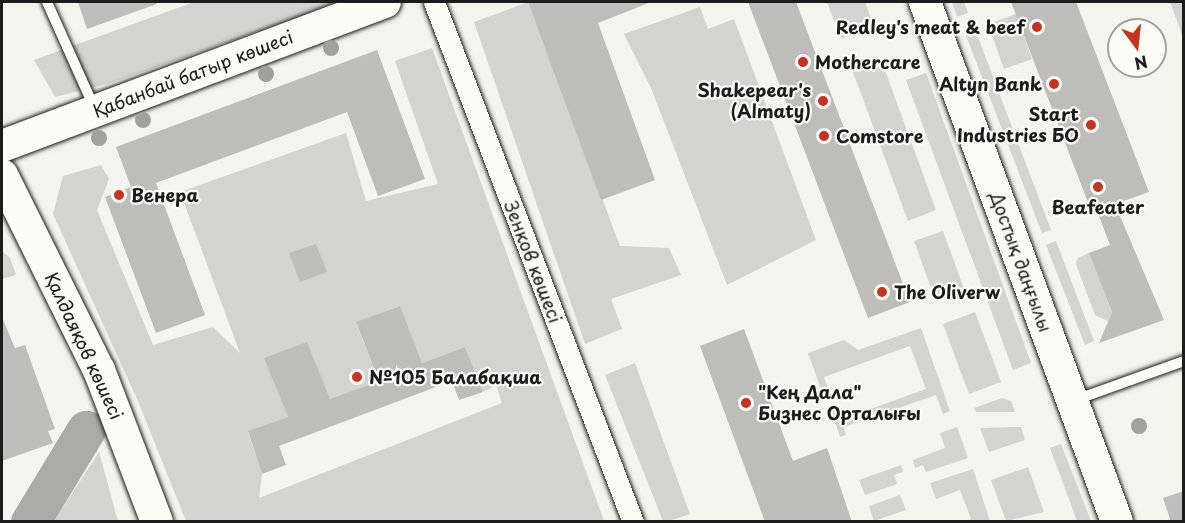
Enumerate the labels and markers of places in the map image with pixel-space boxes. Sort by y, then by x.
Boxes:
place label: Redley's meat & beef [834,16,1025,38]
marker: Redley's meat & beef [1030,20,1044,34]
place label: Mothercare [815,51,921,73]
marker: Mothercare [796,55,810,69]
place label: Altyn Bank [939,73,1042,95]
marker: Altyn Bank [1047,77,1061,91]
place label: Shakepear's (Almaty) [697,80,811,122]
marker: Shakepear's (Almaty) [816,94,830,108]
place label: Start Industries БО [956,104,1079,146]
marker: Start Industries БО [1084,118,1098,132]
place label: Comstore [836,125,923,147]
marker: Comstore [817,129,831,143]
marker: Beafeater [1091,180,1105,194]
place label: Венера [131,184,199,206]
marker: Венера [112,188,126,202]
place label: Beafeater [1052,196,1144,218]
place label: The Oliverw [894,281,1002,303]
marker: The Oliverw [875,285,889,299]
place label: №105 Балабақша [369,366,542,388]
marker: №105 Балабақша [350,370,364,384]
place label: "Кең Дала" Бизнес Орталығы [758,382,922,424]
marker: "Кең Дала" Бизнес Орталығы [739,396,753,410]

